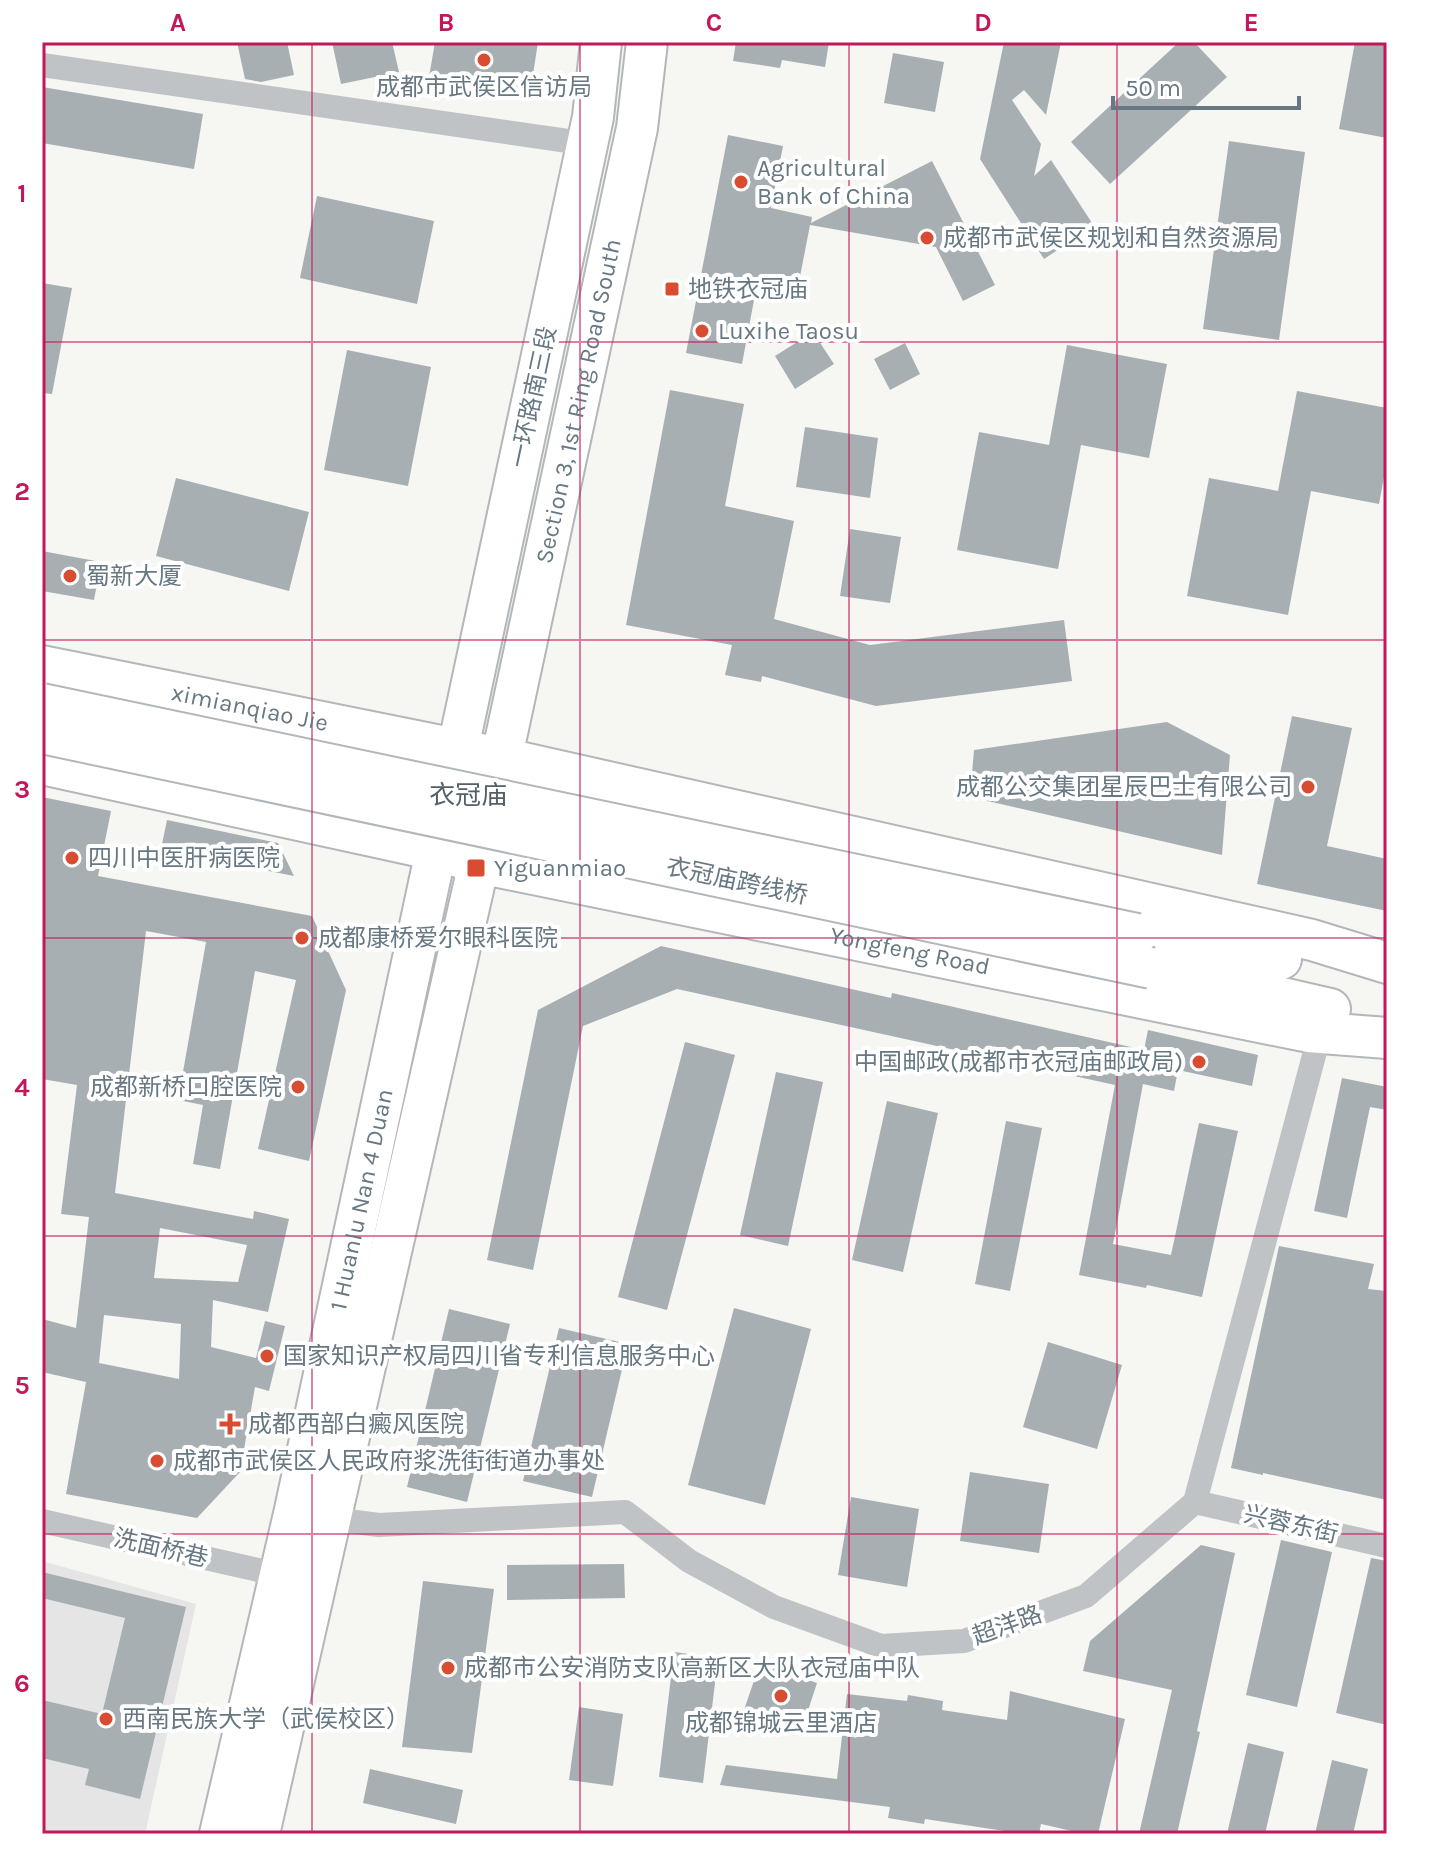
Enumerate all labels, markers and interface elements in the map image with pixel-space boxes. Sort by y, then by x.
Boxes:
text: A [170,7,186,38]
text: B [438,7,454,38]
text: C [706,7,722,38]
text: D [974,7,992,38]
text: E [1243,7,1259,38]
marker: 成都市武侯区信访局 [475,51,493,69]
scale bar [1113,60,1299,110]
place label: 成都市武侯区信访局 [376,73,592,101]
text: 50 m [1125,74,1181,102]
place label: Agricultural Bank of China [757,154,910,210]
marker: Agricultural Bank of China [732,173,750,191]
text: 1 [17,178,27,209]
place label: 成都市武侯区规划和自然资源局 [943,224,1279,252]
marker: 成都市武侯区规划和自然资源局 [918,229,936,247]
street label: Section 3, 1st Ring Road South [530,236,627,566]
place label: 地铁衣冠庙 [688,275,808,303]
marker: 地铁衣冠庙 [663,280,681,298]
place label: Luxihe Taosu [718,317,859,345]
marker: Luxihe Taosu [693,322,711,340]
street label: 一环路南三段 [504,324,562,470]
text: 2 [14,476,30,507]
place label: 蜀新大厦 [86,562,182,590]
marker: 蜀新大厦 [61,567,79,585]
street label: ximianqiao Jie [169,678,331,737]
place label: 成都公交集团星辰巴士有限公司 [956,773,1292,801]
text: 3 [14,774,30,805]
marker: 成都公交集团星辰巴士有限公司 [1299,778,1317,796]
district label: 衣冠庙 [429,780,507,811]
place label: 四川中医肝病医院 [88,844,280,872]
marker: 四川中医肝病医院 [63,849,81,867]
street label: 衣冠庙跨线桥 [664,852,810,910]
place label: Yiguanmiao [494,854,626,882]
marker: Yiguanmiao [465,857,487,879]
street label: Yongfeng Road [828,921,992,981]
place label: 成都康桥爱尔眼科医院 [318,924,558,952]
marker: 成都康桥爱尔眼科医院 [293,929,311,947]
place label: 中国邮政(成都市衣冠庙邮政局) [854,1048,1183,1076]
marker: 中国邮政(成都市衣冠庙邮政局) [1190,1053,1208,1071]
text: 4 [14,1072,30,1103]
place label: 成都新桥口腔医院 [90,1073,282,1101]
marker: 成都新桥口腔医院 [289,1078,307,1096]
street label: 1 Huanlu Nan 4 Duan [324,1086,399,1313]
place label: 国家知识产权局四川省专利信息服务中心 [283,1342,715,1370]
marker: 国家知识产权局四川省专利信息服务中心 [258,1347,276,1365]
text: 5 [14,1370,30,1401]
place label: 成都西部白癜风医院 [248,1410,464,1438]
marker: 成都西部白癜风医院 [219,1413,241,1435]
place label: 成都市武侯区人民政府浆洗街街道办事处 [173,1447,605,1475]
marker: 成都市武侯区人民政府浆洗街街道办事处 [148,1452,166,1470]
street label: 兴蓉东街 [1241,1500,1341,1548]
street label: 洗面桥巷 [111,1524,211,1572]
street label: 超洋路 [968,1600,1046,1650]
place label: 成都市公安消防支队高新区大队衣冠庙中队 [464,1654,920,1682]
marker: 成都市公安消防支队高新区大队衣冠庙中队 [439,1659,457,1677]
text: 6 [14,1668,30,1699]
marker: 成都锦城云里酒店 [772,1687,790,1705]
place label: 西南民族大学（武侯校区） [122,1705,410,1733]
place label: 成都锦城云里酒店 [685,1709,877,1737]
marker: 西南民族大学（武侯校区） [97,1710,115,1728]

